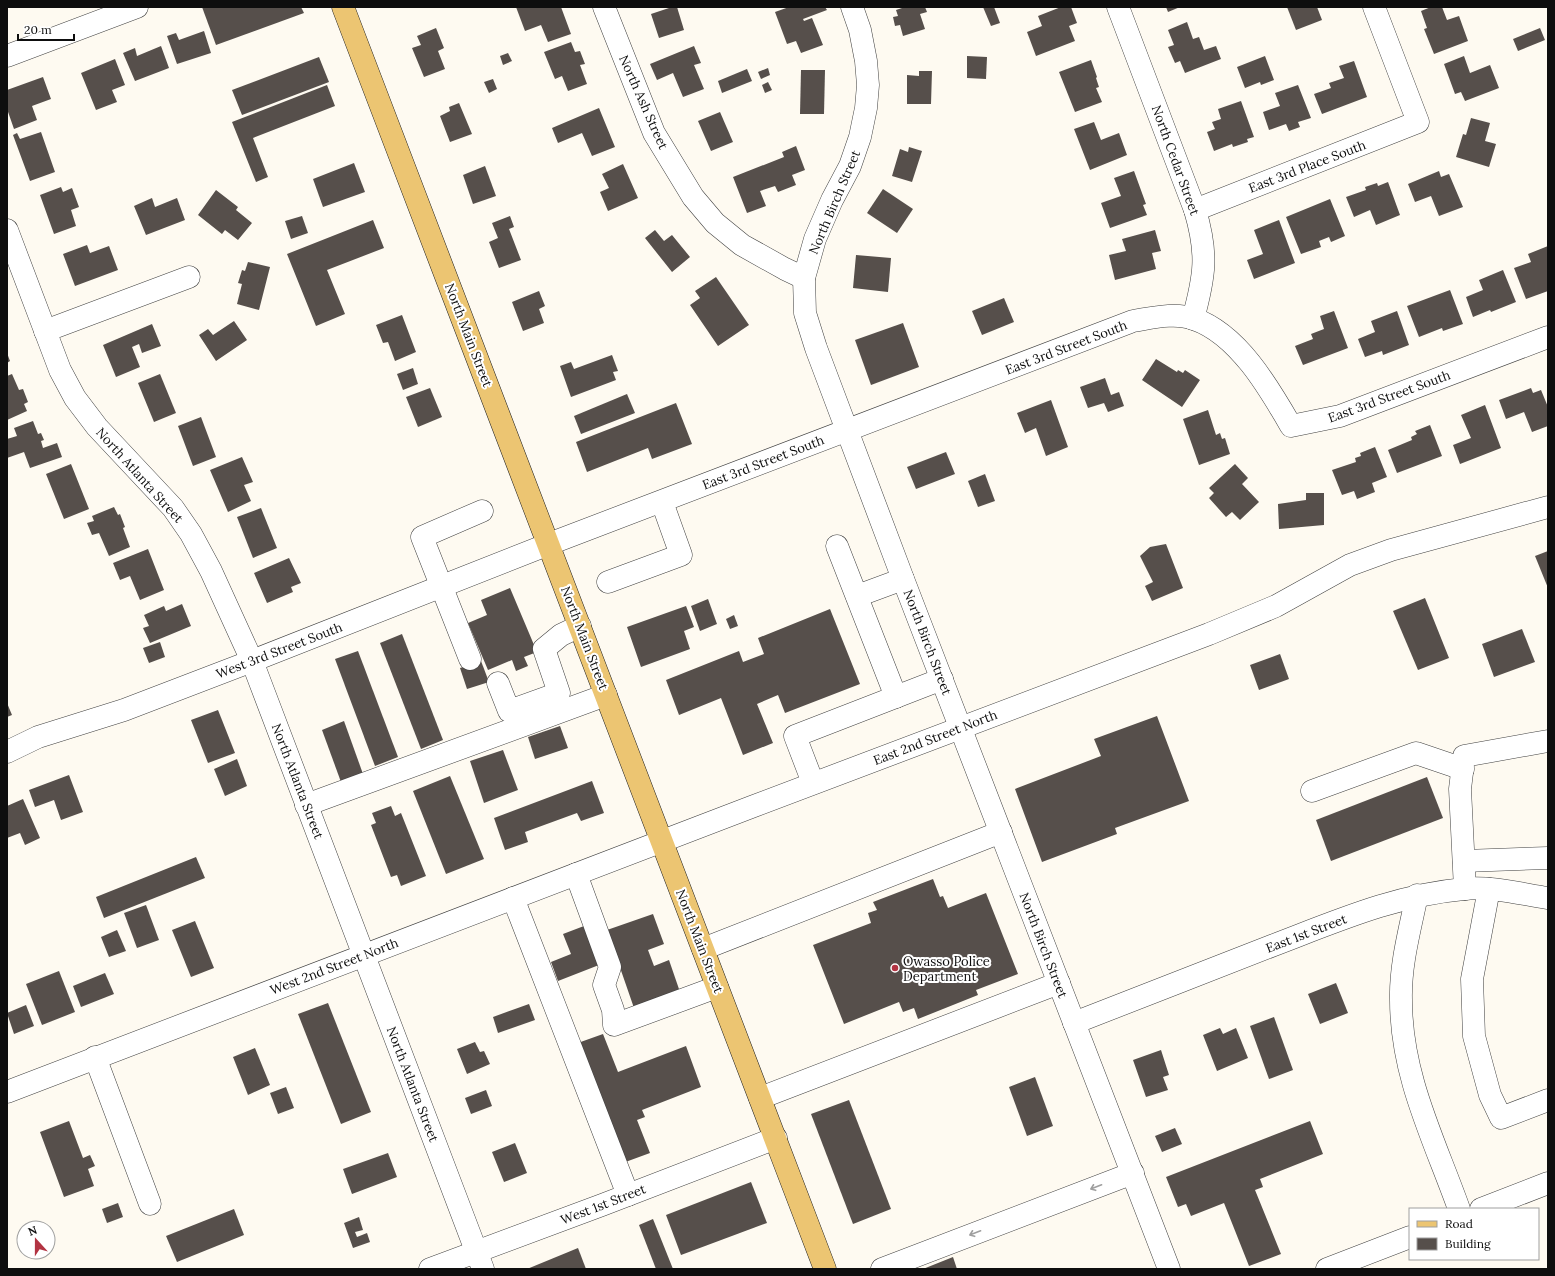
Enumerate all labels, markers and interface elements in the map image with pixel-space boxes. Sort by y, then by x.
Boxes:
scale bar [18,16,74,42]
text: 20 m [24,22,52,37]
street label: North Ash Street [615,52,672,152]
street label: North Cedar Street [1148,103,1203,217]
street label: East 3rd Place South [1246,136,1368,197]
street label: North Birch Street [805,148,864,257]
street label: North Main Street [441,281,496,389]
street label: East 3rd Street South [1003,316,1130,379]
street label: East 3rd Street South [1326,366,1453,427]
street label: North Atlanta Street [92,424,187,527]
street label: East 3rd Street South [700,431,827,494]
street label: North Main Street [557,584,612,692]
street label: North Birch Street [900,587,955,697]
street label: West 3rd Street South [214,618,345,682]
street label: East 2nd Street North [871,706,1000,769]
street label: North Atlanta Street [268,721,327,841]
street label: North Main Street [672,887,727,995]
street label: North Birch Street [1016,890,1071,1000]
street label: East 1st Street [1263,910,1349,957]
street label: West 2nd Street North [268,934,401,999]
place label: Owasso Police Department [903,953,990,985]
marker: Owasso Police Department [890,963,900,973]
street label: North Atlanta Street [383,1024,442,1144]
street label: West 1st Street [558,1180,648,1229]
one-way arrow [1091,1183,1103,1191]
legend [1409,1208,1539,1260]
text: Road [1445,1216,1473,1231]
north arrow [16,1220,56,1260]
text: N [26,1222,39,1239]
one-way arrow [969,1230,981,1238]
text: Building [1445,1236,1491,1251]

